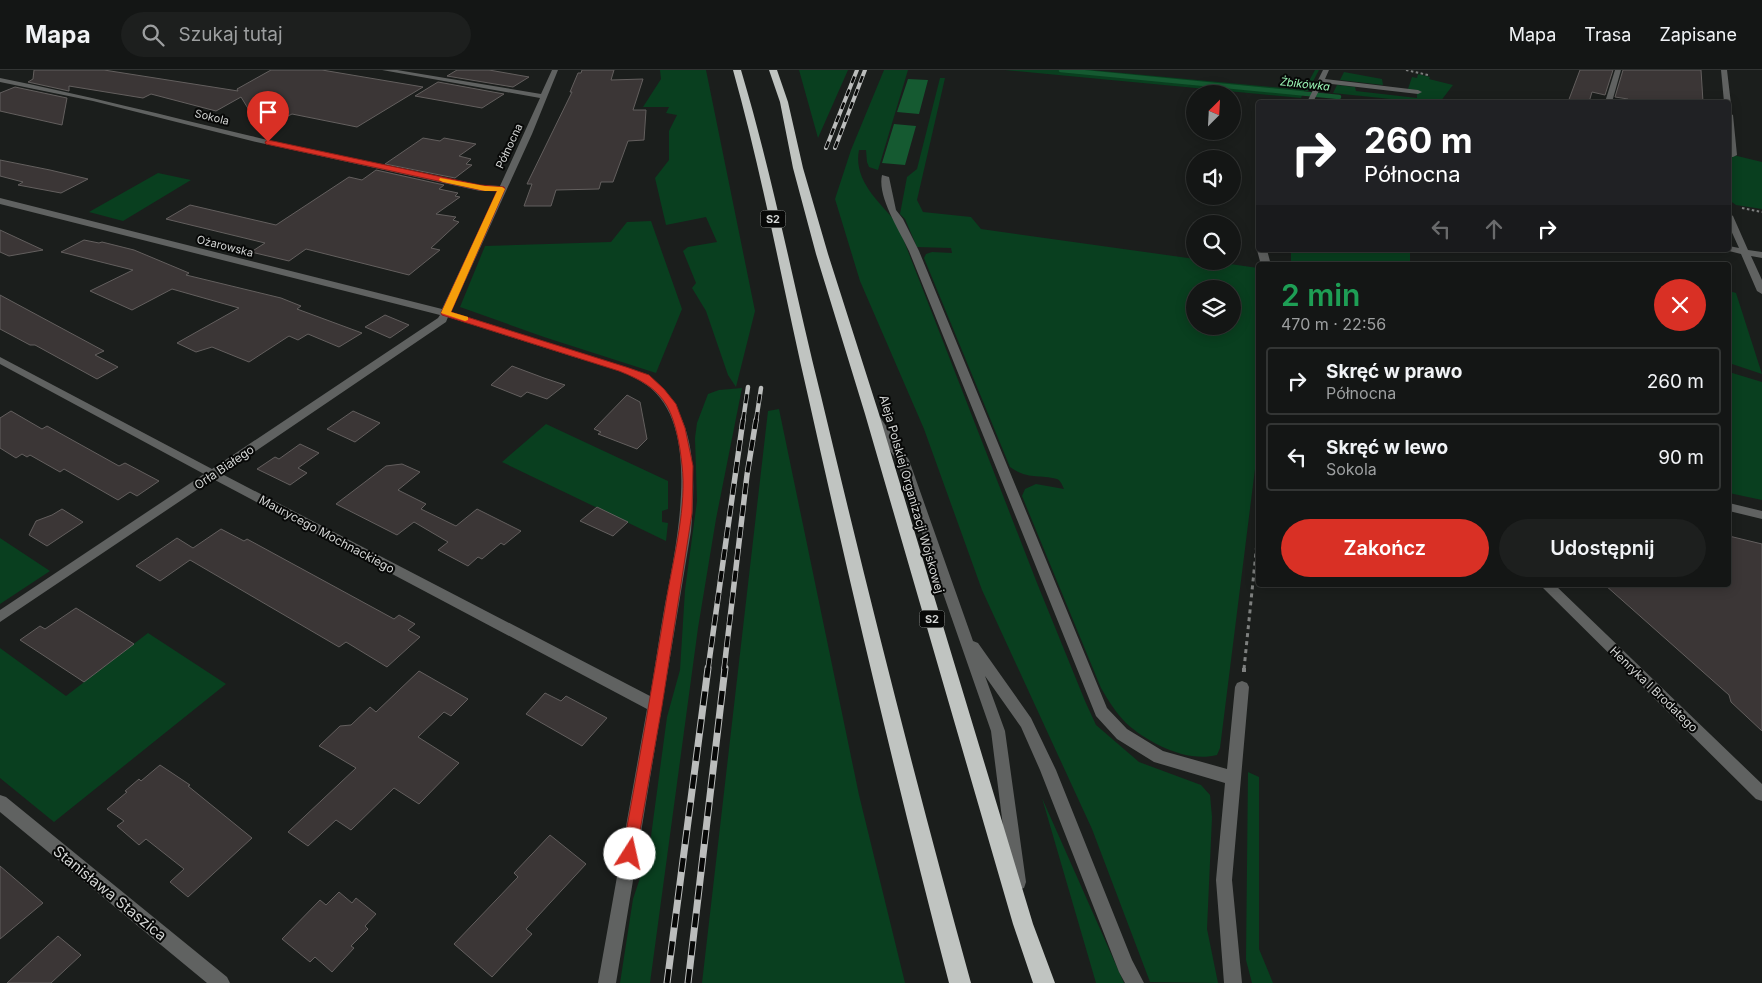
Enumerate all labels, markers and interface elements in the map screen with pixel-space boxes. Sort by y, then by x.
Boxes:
search box [121,12,471,57]
text: Mapa [25,20,91,49]
icon: search [139,21,167,49]
text: Szukaj tutaj [179,23,283,46]
text: Mapa [1509,24,1556,45]
text: Trasa [1584,24,1631,45]
text: Zapisane [1659,24,1737,45]
water label: Żbikówka [1279,74,1331,94]
north arrow [1186,85,1241,140]
map controls [1186,85,1241,335]
pin [247,91,289,142]
icon: arrive [254,98,282,126]
street label: Sokola [193,106,231,128]
text: 260 m [1364,119,1473,161]
icon: right [1281,120,1346,185]
street label: Północna [492,121,526,171]
button: sound [1186,150,1241,205]
text: Północna [1364,161,1461,187]
road number: S2 [760,210,786,228]
button: search [1186,215,1241,270]
icon: left [1427,215,1455,243]
icon: ahead [1480,215,1508,243]
icon: right [1533,215,1561,243]
street label: Ożarowska [195,232,255,260]
text: 2 min [1281,277,1360,313]
button: close [1654,279,1706,331]
button: layers [1186,280,1241,335]
text: 470 m · 22:56 [1281,314,1386,334]
text: Skręć w prawo [1326,360,1462,383]
icon: right [1283,367,1311,395]
text: 260 m [1647,370,1704,393]
text: Północna [1326,383,1396,403]
street label: Aleja Polskiej Organizacji Wojskowej [876,393,948,595]
text: Skręć w lewo [1326,436,1448,459]
street label: Orła Białego [191,442,257,492]
icon: left [1283,443,1311,471]
text: 90 m [1658,446,1704,469]
text: Sokola [1326,459,1377,479]
street label: Maurycego Mochnackiego [257,492,397,576]
button: Zakończ [1281,519,1489,577]
button: Udostępnij [1499,519,1706,577]
road number: S2 [920,610,944,628]
street label: Henryka I Brodatego [1607,643,1701,735]
position arrow [603,827,655,879]
street label: Stanisława Staszica [49,841,171,945]

